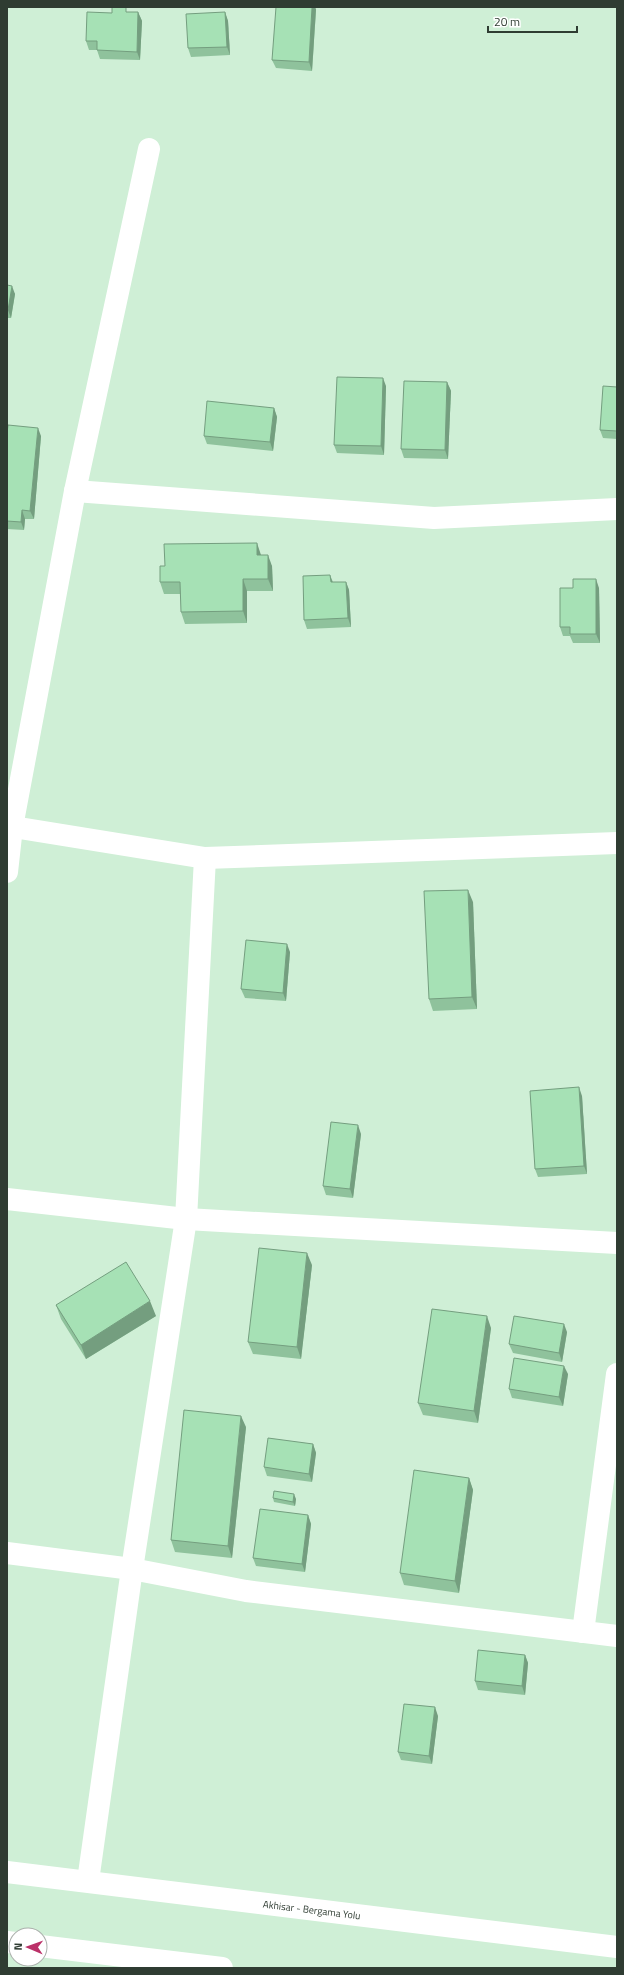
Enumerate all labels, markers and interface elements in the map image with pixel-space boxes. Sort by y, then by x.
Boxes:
scale bar [488,8,577,34]
text: 20 m [494,12,520,31]
street label: Akhisar - Bergama Yolu [262,1897,361,1923]
north arrow [8,1927,48,1967]
text: N [10,1943,26,1951]

